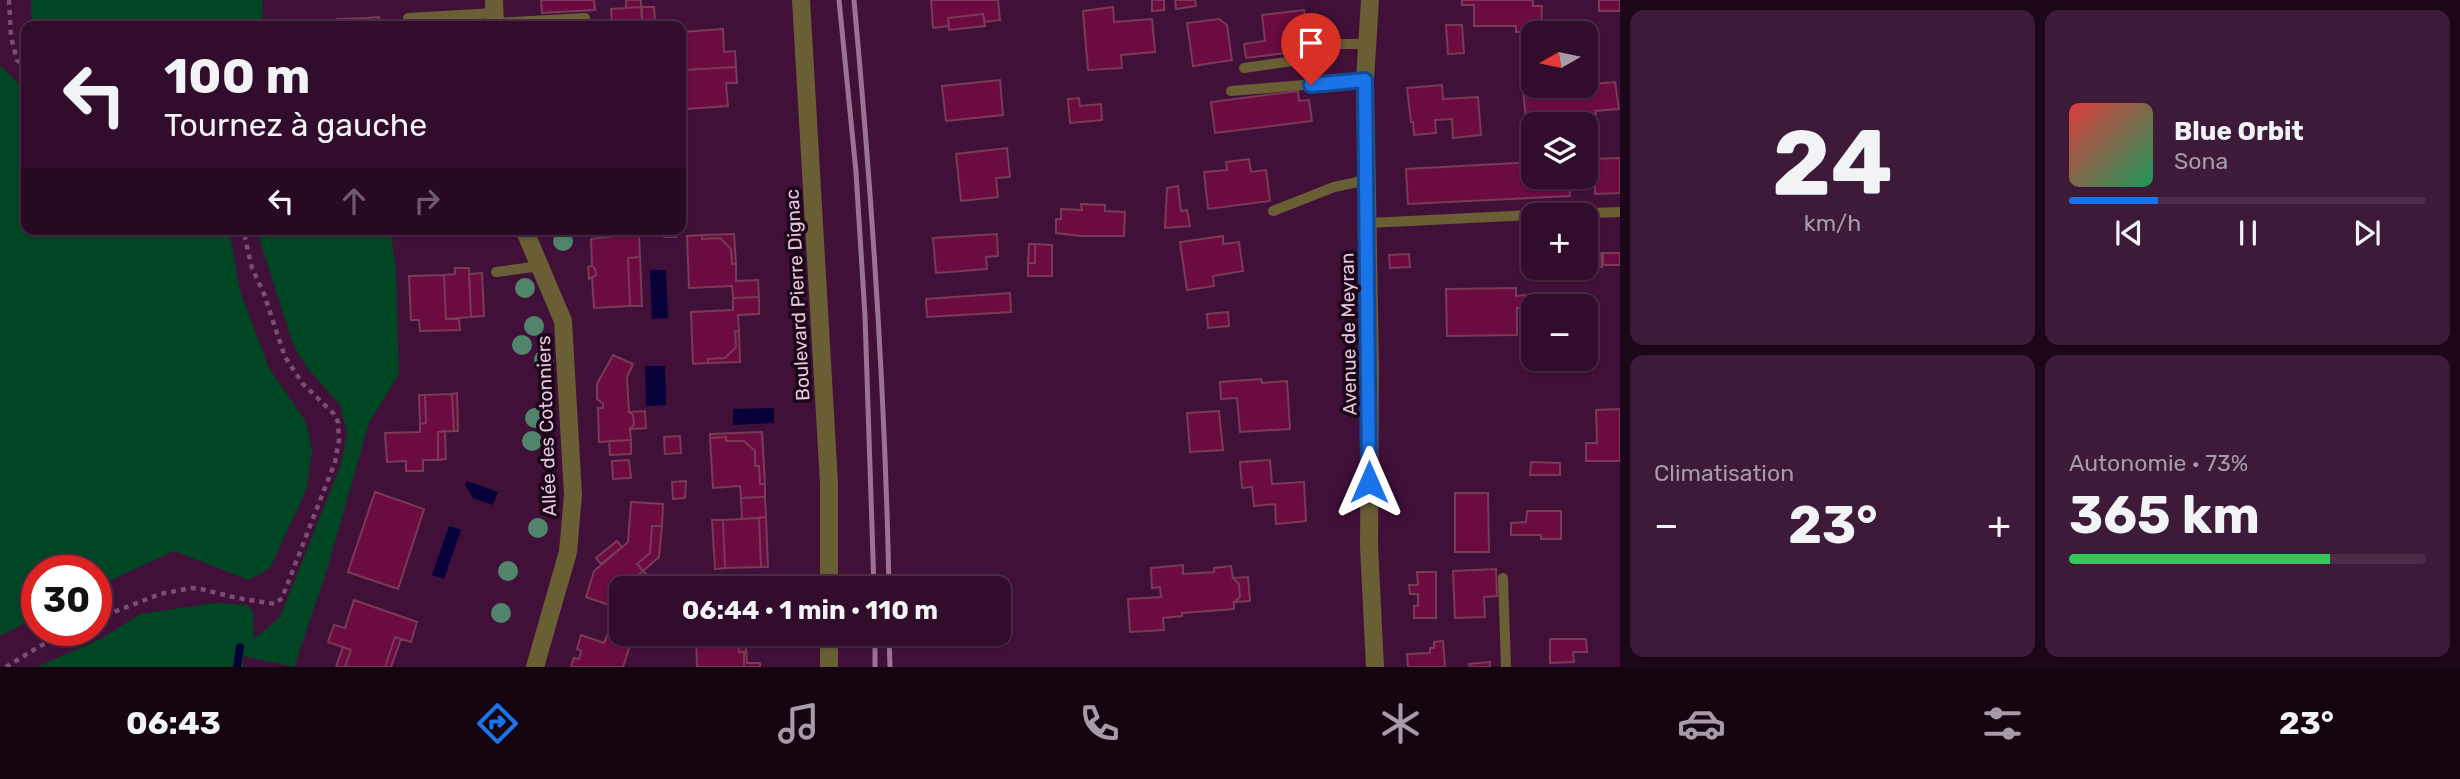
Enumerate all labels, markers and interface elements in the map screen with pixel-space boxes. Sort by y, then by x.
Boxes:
pin [1281,13,1341,85]
north arrow [1521,21,1598,98]
map controls [1521,21,1598,371]
icon: arrive [1292,24,1330,62]
text: 100 m [164,47,310,105]
icon: left [49,49,140,140]
text: Tournez à gauche [164,106,427,144]
text: 24 [1772,109,1893,217]
button: layers [1521,112,1598,189]
text: Blue Orbit [2174,116,2304,147]
text: Sona [2174,147,2228,175]
icon: left [262,182,300,220]
icon: ahead [335,182,373,220]
icon: right [408,182,446,220]
street label: Boulevard Pierre Dignac [780,188,815,401]
button: + [1521,203,1598,280]
text: km/h [1804,209,1861,237]
icon: previous [2110,214,2148,252]
icon: pause [2229,214,2267,252]
icon: next [2348,214,2386,252]
street label: Avenue de Meyran [1336,252,1361,416]
button: − [1521,294,1598,371]
street label: Allée des Cotonniers [532,335,561,517]
position arrow [1332,445,1406,519]
text: Autonomie · 73% [2069,449,2248,477]
text: Climatisation [1654,459,1794,487]
text: 365 km [2069,484,2260,546]
text: 23° [1788,494,1878,556]
text: − [1654,502,1679,548]
text: + [1987,502,2011,548]
speed limit sign: 30 [21,555,112,646]
text: 06:44 · 1 min · 110 m [682,595,938,626]
icon: directions [473,699,522,748]
icon: music [774,699,823,748]
icon: phone [1075,699,1124,748]
icon: climate [1376,699,1425,748]
icon: car [1677,699,1726,748]
icon: filters [1978,699,2027,748]
text: 06:43 [126,704,221,742]
text: 23° [2279,704,2334,742]

